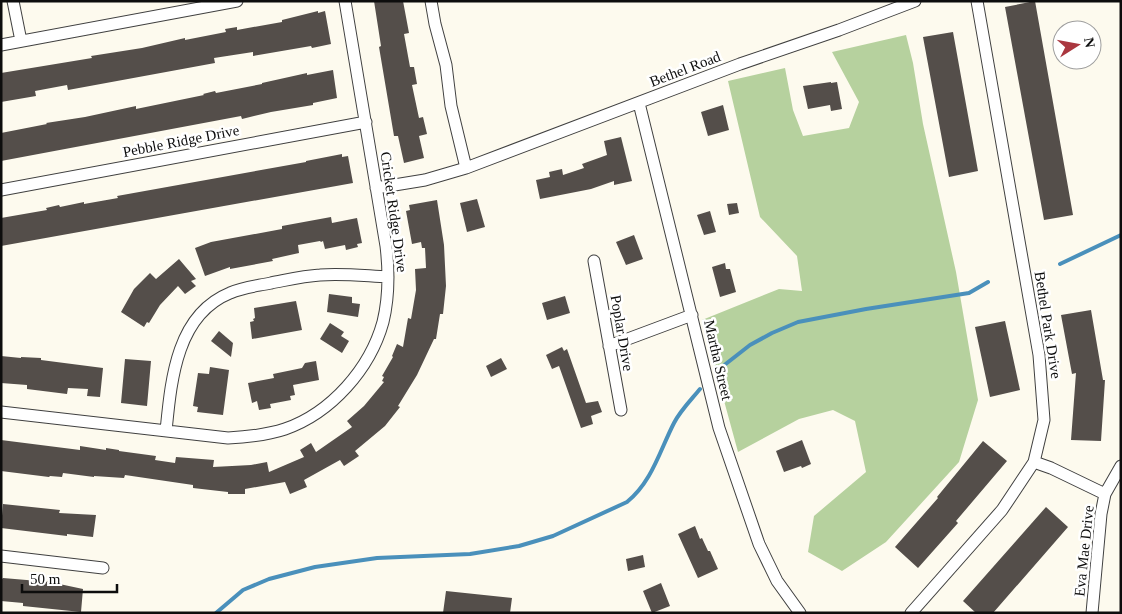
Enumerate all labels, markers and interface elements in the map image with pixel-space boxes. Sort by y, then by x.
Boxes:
north arrow [1052,20,1102,70]
text: N [1081,36,1098,49]
street label: Bethel Road [647,48,723,90]
street label: Pebble Ridge Drive [121,122,241,160]
street label: Cricket Ridge Drive [378,151,410,274]
street label: Bethel Park Drive [1032,270,1064,380]
street label: Poplar Drive [607,294,637,373]
street label: Martha Street [701,318,735,403]
street label: Eva Mae Drive [1071,504,1097,597]
scale bar [22,562,118,594]
text: 50 m [30,571,61,587]

